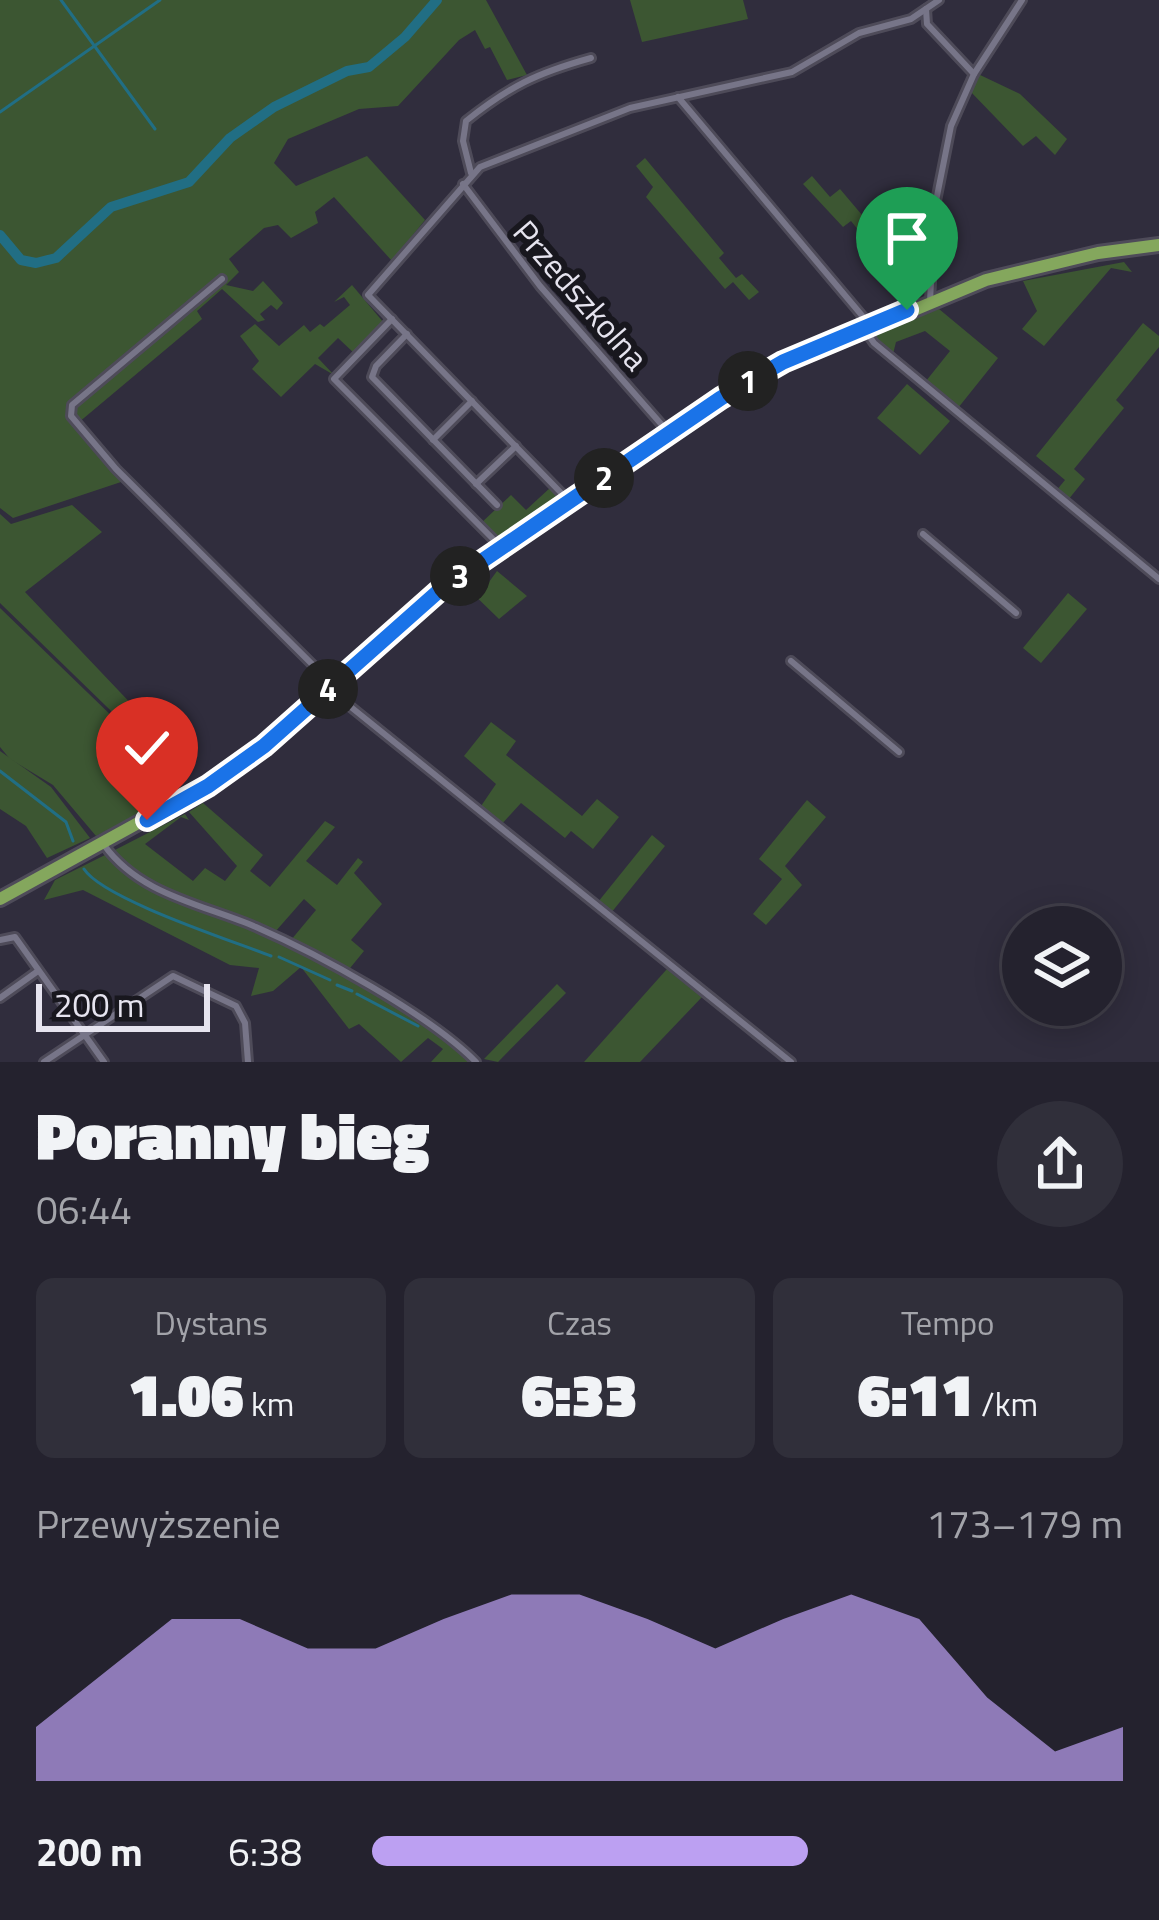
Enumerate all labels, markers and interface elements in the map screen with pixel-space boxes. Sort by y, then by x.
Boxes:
pin [856,187,958,310]
icon: arrive [874,205,940,271]
street label: Przedszkolna [501,209,661,381]
pin: 1 [718,351,778,411]
text: 1 [739,356,757,406]
pin: 2 [574,448,634,508]
text: 2 [595,453,613,503]
pin: 3 [430,546,490,606]
text: 3 [451,551,469,601]
pin: 4 [298,659,358,719]
text: 4 [319,664,337,714]
pin [96,697,198,820]
icon: check [114,715,180,781]
map controls [1002,906,1122,1026]
button: layers [1002,906,1122,1026]
scale bar [36,978,210,1031]
text: 200 m [54,980,144,1030]
text: Poranny bieg [36,1084,430,1185]
button: share [997,1101,1123,1227]
text: 06:44 [36,1180,132,1239]
text: Dystans [154,1298,268,1348]
text: Czas [547,1298,612,1348]
text: Tempo [901,1298,995,1348]
text: 1.06 [128,1348,244,1439]
text: 6:33 [521,1348,638,1439]
text: 6:11 [858,1348,974,1439]
text: km [244,1379,294,1429]
text: /km [974,1379,1038,1429]
text: Przewyższenie [36,1494,281,1553]
text: 173–179 m [926,1494,1123,1553]
text: 200 m [36,1822,143,1881]
text: 6:38 [228,1822,302,1881]

